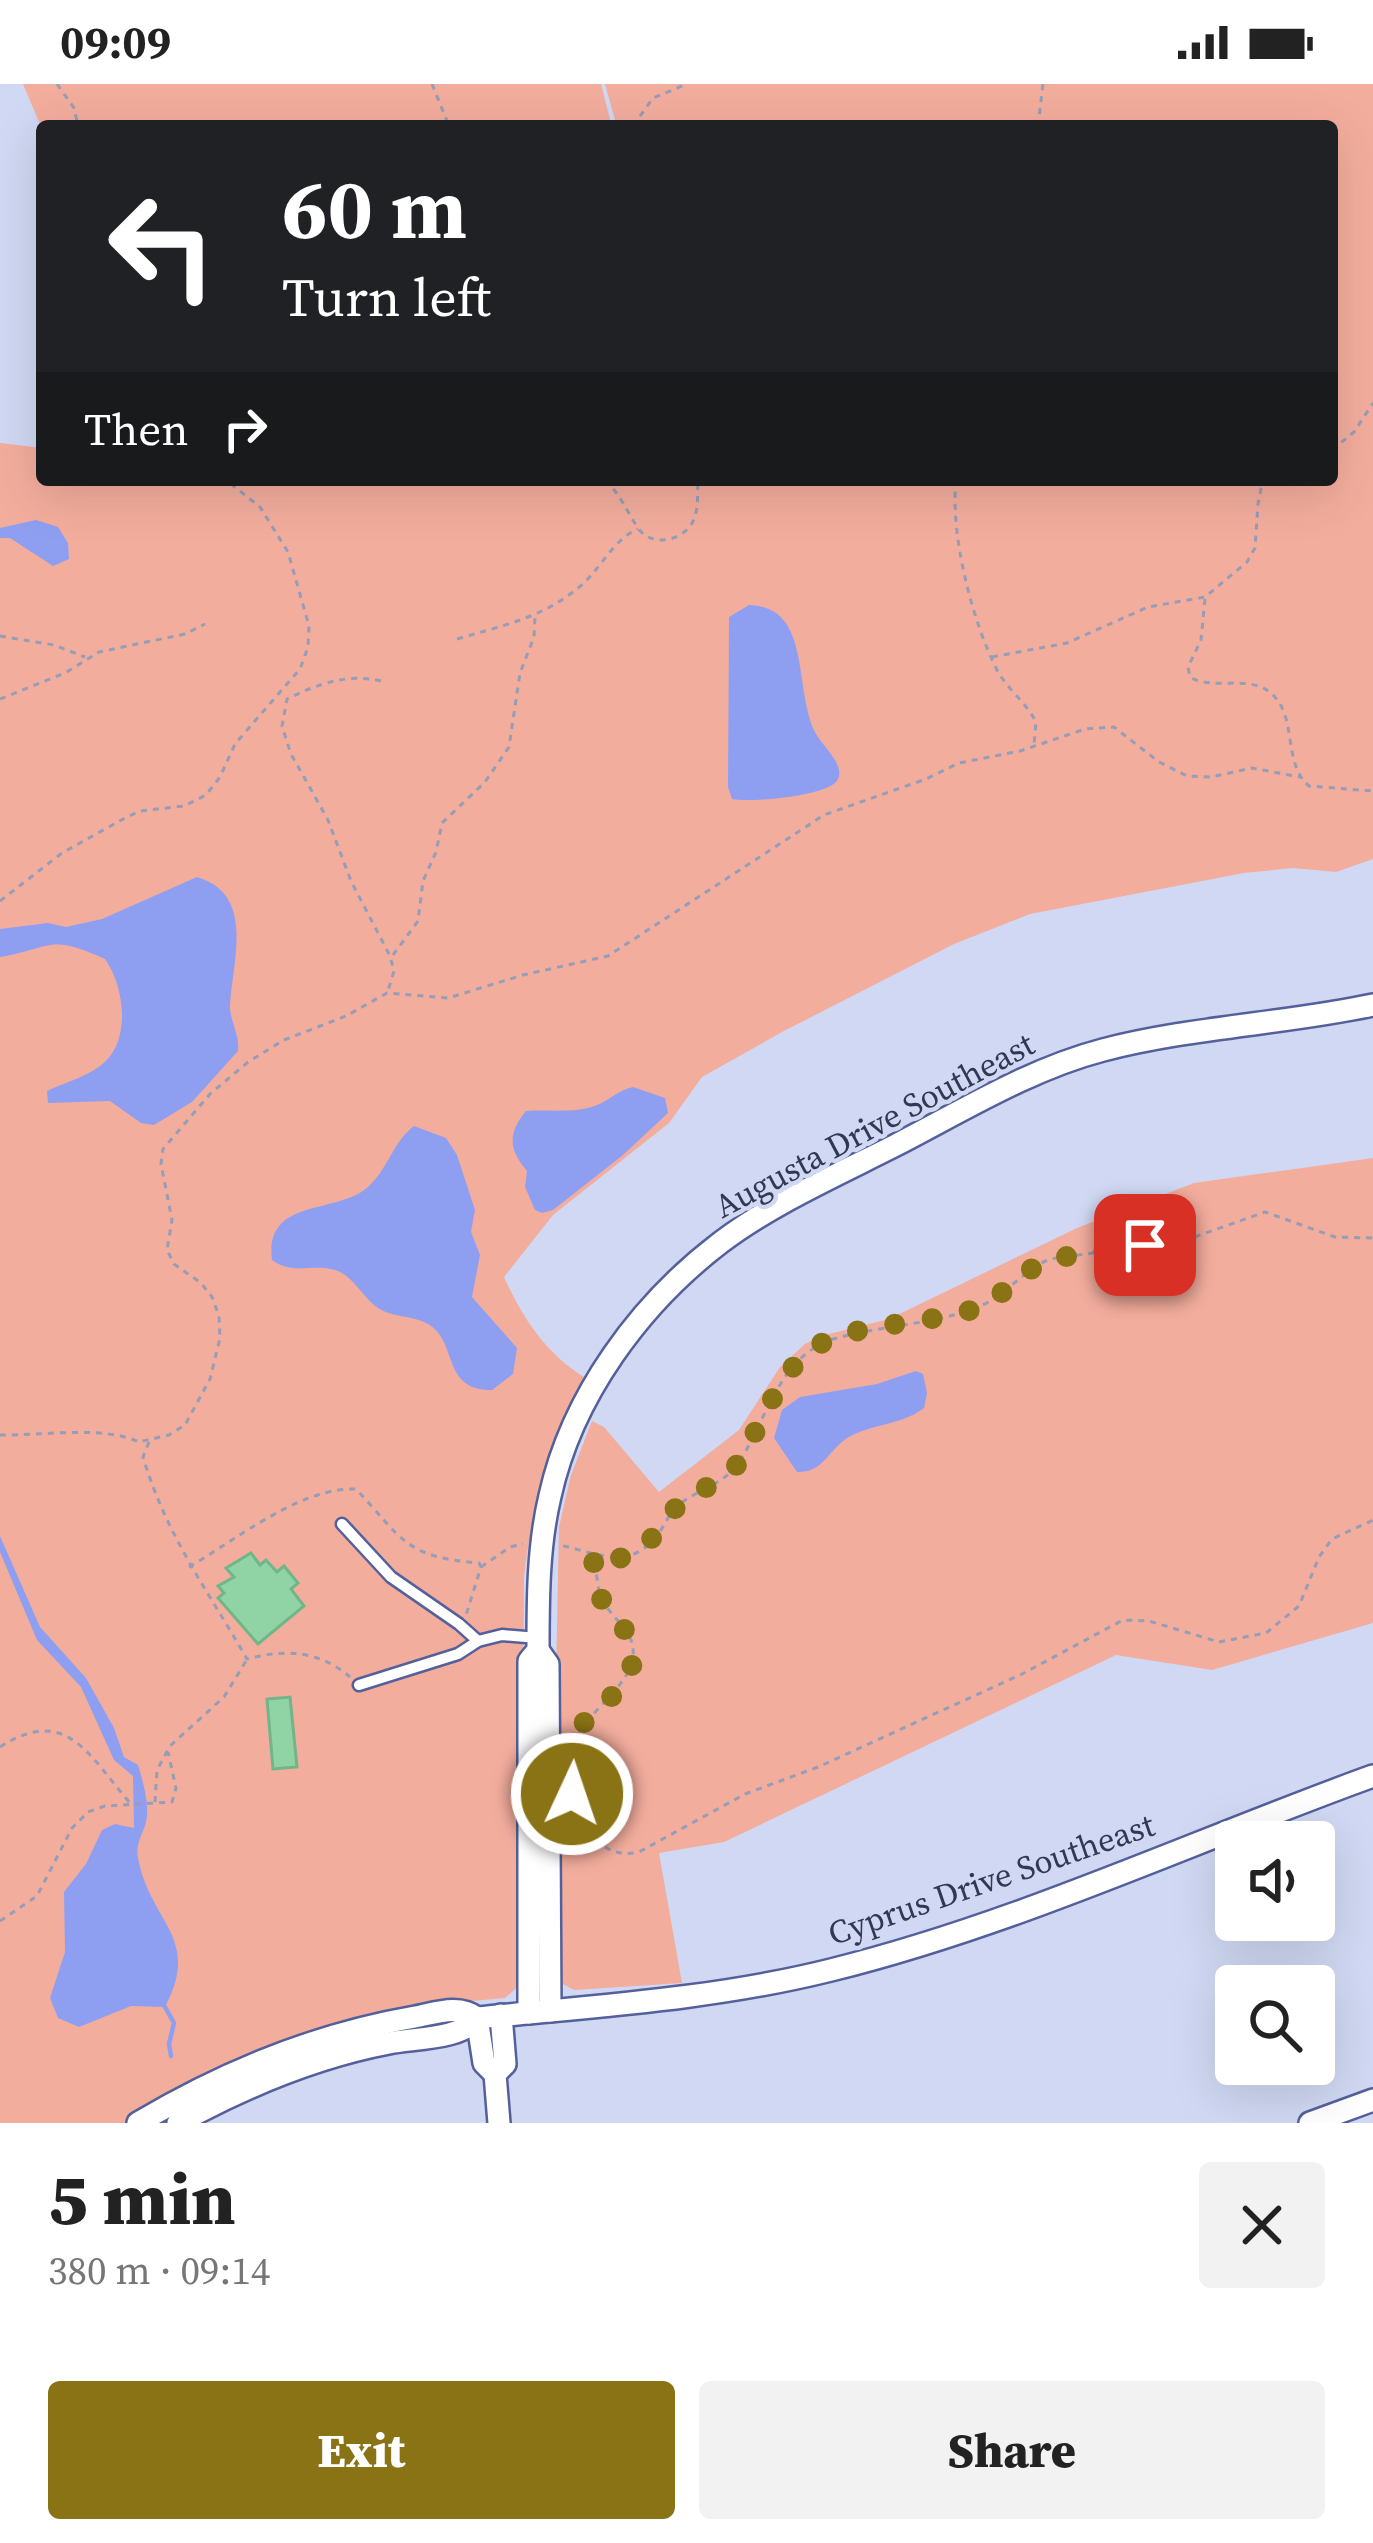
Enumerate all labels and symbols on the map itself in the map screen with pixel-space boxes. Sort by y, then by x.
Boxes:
street label: Augusta Drive Southeast [706,1021,1042,1228]
pin [1094,1194,1196,1296]
position arrow [509,1731,635,1857]
street label: Cyprus Drive Southeast [822,1802,1160,1956]

